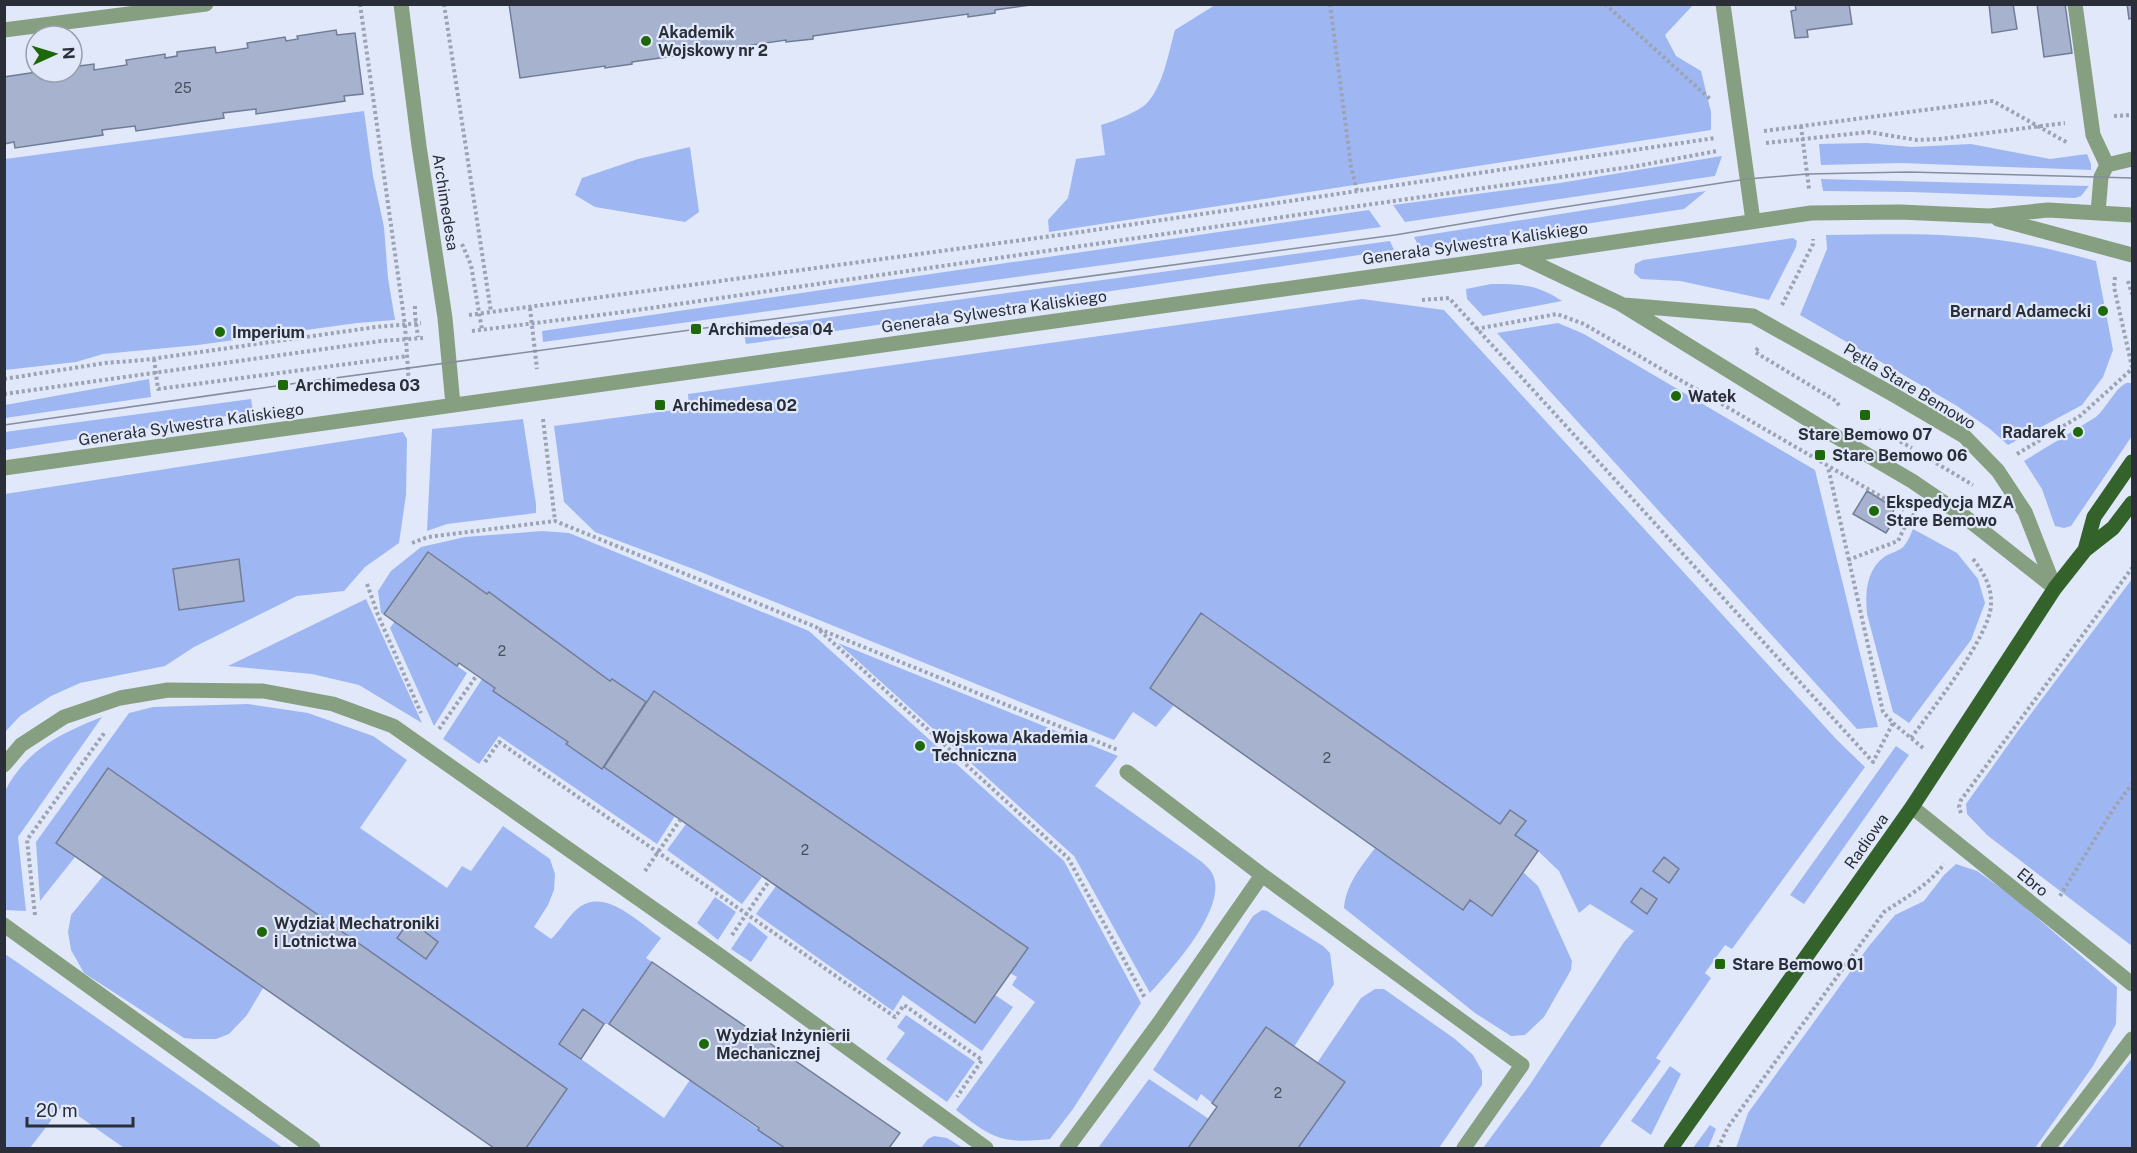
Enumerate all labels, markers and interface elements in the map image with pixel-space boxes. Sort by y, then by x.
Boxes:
place label: Akademik Wojskowy nr 2 [658,23,768,60]
north arrow [24,24,84,84]
marker: Akademik Wojskowy nr 2 [639,34,653,48]
text: N [59,46,78,60]
house number: 25 [174,80,192,96]
street label: Archimedesa [428,152,463,252]
street label: Generała Sylwestra Kaliskiego [1361,218,1589,269]
street label: Generała Sylwestra Kaliskiego [880,286,1108,337]
place label: Bernard Adamecki [1950,302,2091,321]
marker: Bernard Adamecki [2096,304,2110,318]
place label: Archimedesa 04 [708,320,834,339]
marker: Archimedesa 04 [689,322,703,336]
place label: Imperium [232,323,305,342]
marker: Imperium [213,325,227,339]
street label: Pętla Stare Bemowo [1840,339,1979,433]
place label: Archimedesa 03 [295,376,420,395]
marker: Archimedesa 03 [276,378,290,392]
place label: Watek [1688,387,1736,406]
marker: Watek [1669,389,1683,403]
place label: Archimedesa 02 [672,396,797,415]
marker: Archimedesa 02 [653,398,667,412]
street label: Generała Sylwestra Kaliskiego [77,399,305,450]
marker: Stare Bemowo 07 [1858,408,1872,422]
place label: Radarek [2002,423,2066,442]
place label: Stare Bemowo 07 [1798,425,1932,444]
marker: Radarek [2071,425,2085,439]
place label: Stare Bemowo 06 [1832,446,1967,465]
marker: Stare Bemowo 06 [1813,448,1827,462]
place label: Ekspedycja MZA Stare Bemowo [1886,493,2014,530]
marker: Ekspedycja MZA Stare Bemowo [1867,504,1881,518]
house number: 2 [498,643,506,659]
place label: Wojskowa Akademia Techniczna [932,728,1088,765]
marker: Wojskowa Akademia Techniczna [913,739,927,753]
house number: 2 [1323,750,1331,766]
street label: Radiowa [1841,810,1892,873]
house number: 2 [801,842,809,858]
street label: Ebro [2013,864,2052,901]
place label: Wydział Mechatroniki i Lotnictwa [274,914,439,951]
marker: Wydział Mechatroniki i Lotnictwa [255,925,269,939]
place label: Stare Bemowo 01 [1732,955,1864,974]
marker: Stare Bemowo 01 [1713,957,1727,971]
place label: Wydział Inżynierii Mechanicznej [716,1026,850,1063]
marker: Wydział Inżynierii Mechanicznej [697,1037,711,1051]
house number: 2 [1274,1085,1282,1101]
scale bar [27,1090,134,1128]
text: 20 m [36,1100,78,1121]

